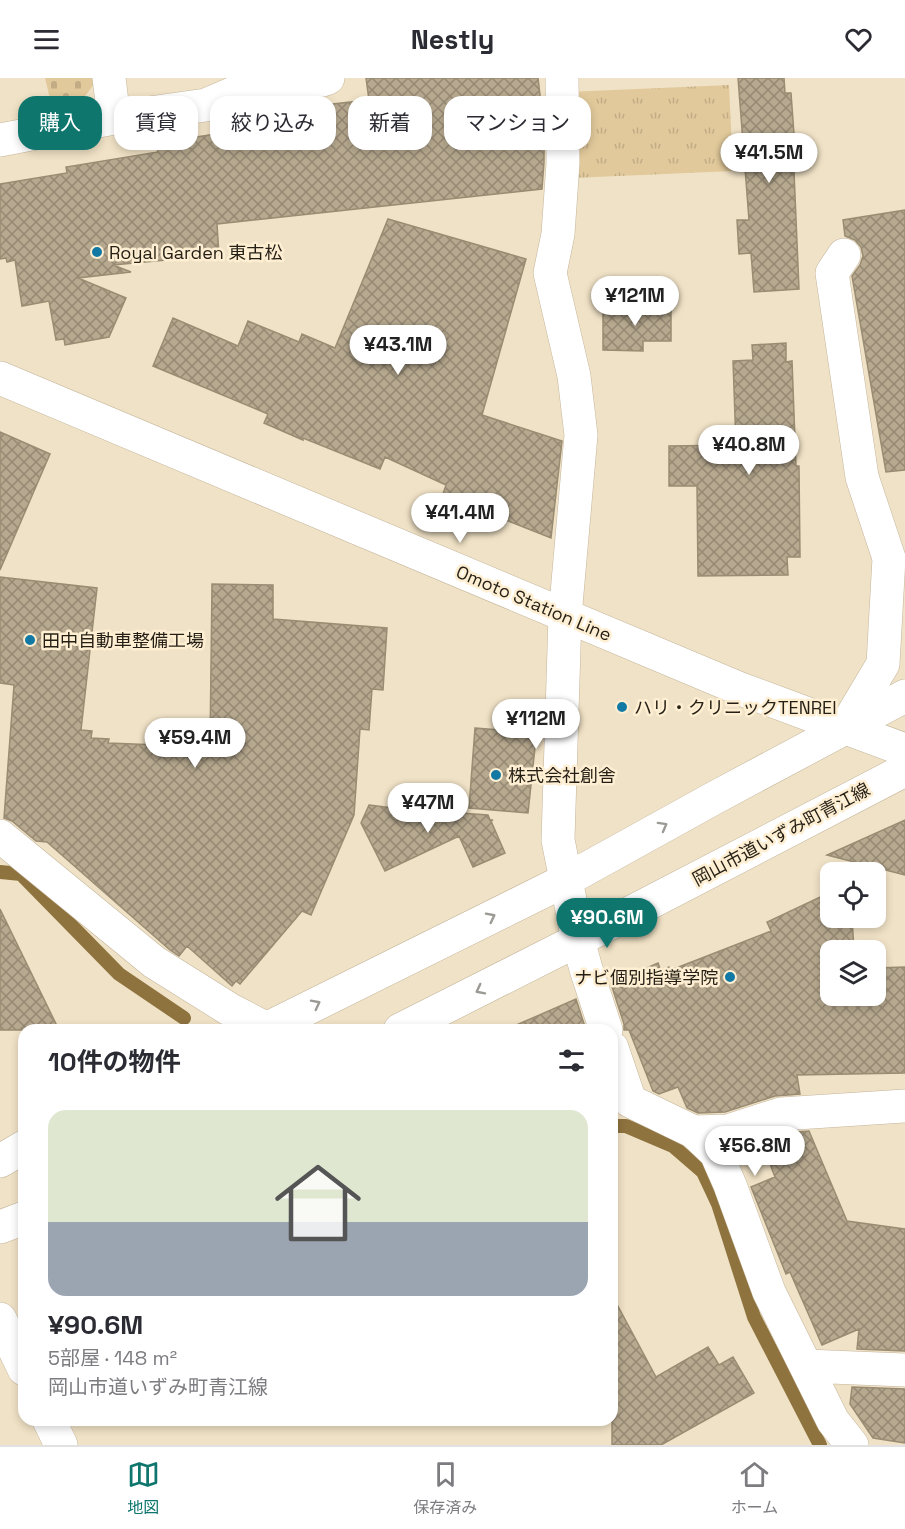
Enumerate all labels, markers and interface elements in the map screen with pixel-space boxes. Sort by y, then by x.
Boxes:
text: Nestly [411,22,494,57]
icon: menu [30,23,63,56]
icon: heart [842,23,875,56]
chip: 購入 [18,96,102,150]
chip: 賃貸 [114,96,198,150]
chip: 絞り込み [210,96,336,150]
chip: 新着 [348,96,432,150]
chip: マンション [444,96,591,150]
pin: ¥41.5M [720,133,818,184]
text: ¥41.5M [735,139,804,165]
place label: Royal Garden 東古松 [109,241,282,264]
marker: Royal Garden 東古松 [90,245,104,259]
pin: ¥121M [593,276,677,327]
text: ¥121M [605,282,665,308]
pin: ¥43.1M [349,325,447,376]
text: ¥43.1M [364,331,432,357]
pin: ¥40.8M [700,425,798,476]
text: ¥40.8M [712,431,786,457]
pin: ¥41.4M [411,493,509,544]
text: ¥41.4M [425,499,495,525]
street label: Omoto Station Line [453,560,615,646]
place label: 田中自動車整備工場 [42,629,204,652]
marker: 田中自動車整備工場 [23,633,37,647]
place label: ハリ・クリニックTENREI [634,696,837,719]
pin: ¥112M [494,699,578,750]
marker: ハリ・クリニックTENREI [615,700,629,714]
text: ¥112M [506,705,566,731]
pin: ¥59.4M [146,718,244,769]
text: ¥59.4M [159,724,231,750]
place label: 株式会社創舎 [508,764,616,787]
marker: 株式会社創舎 [489,768,503,782]
street label: 岡山市道いずみ町青江線 [688,777,874,891]
pin: ¥47M [392,783,464,834]
text: ¥47M [402,789,455,815]
one-way arrow [657,822,667,833]
map controls [820,862,886,1006]
button: locate [820,862,886,928]
pin: ¥90.6M [558,898,656,949]
text: ¥90.6M [570,904,644,930]
one-way arrow [484,913,495,924]
button: layers [820,940,886,1006]
place label: ナビ個別指導学院 [574,966,718,989]
marker: ナビ個別指導学院 [723,970,737,984]
one-way arrow [476,983,487,994]
one-way arrow [310,1000,321,1012]
icon: filters [555,1044,588,1077]
text: 10件の物件 [48,1045,181,1079]
pin: ¥56.8M [706,1126,804,1177]
text: ¥56.8M [719,1132,791,1158]
icon: home [264,1149,372,1257]
text: ¥90.6M [48,1308,143,1342]
text: 5部屋 · 148 m² [48,1345,177,1371]
text: 岡山市道いずみ町青江線 [48,1374,268,1400]
tab: 地図 [127,1458,160,1518]
tab: 保存済み [413,1458,477,1518]
tab: ホーム [731,1458,778,1518]

